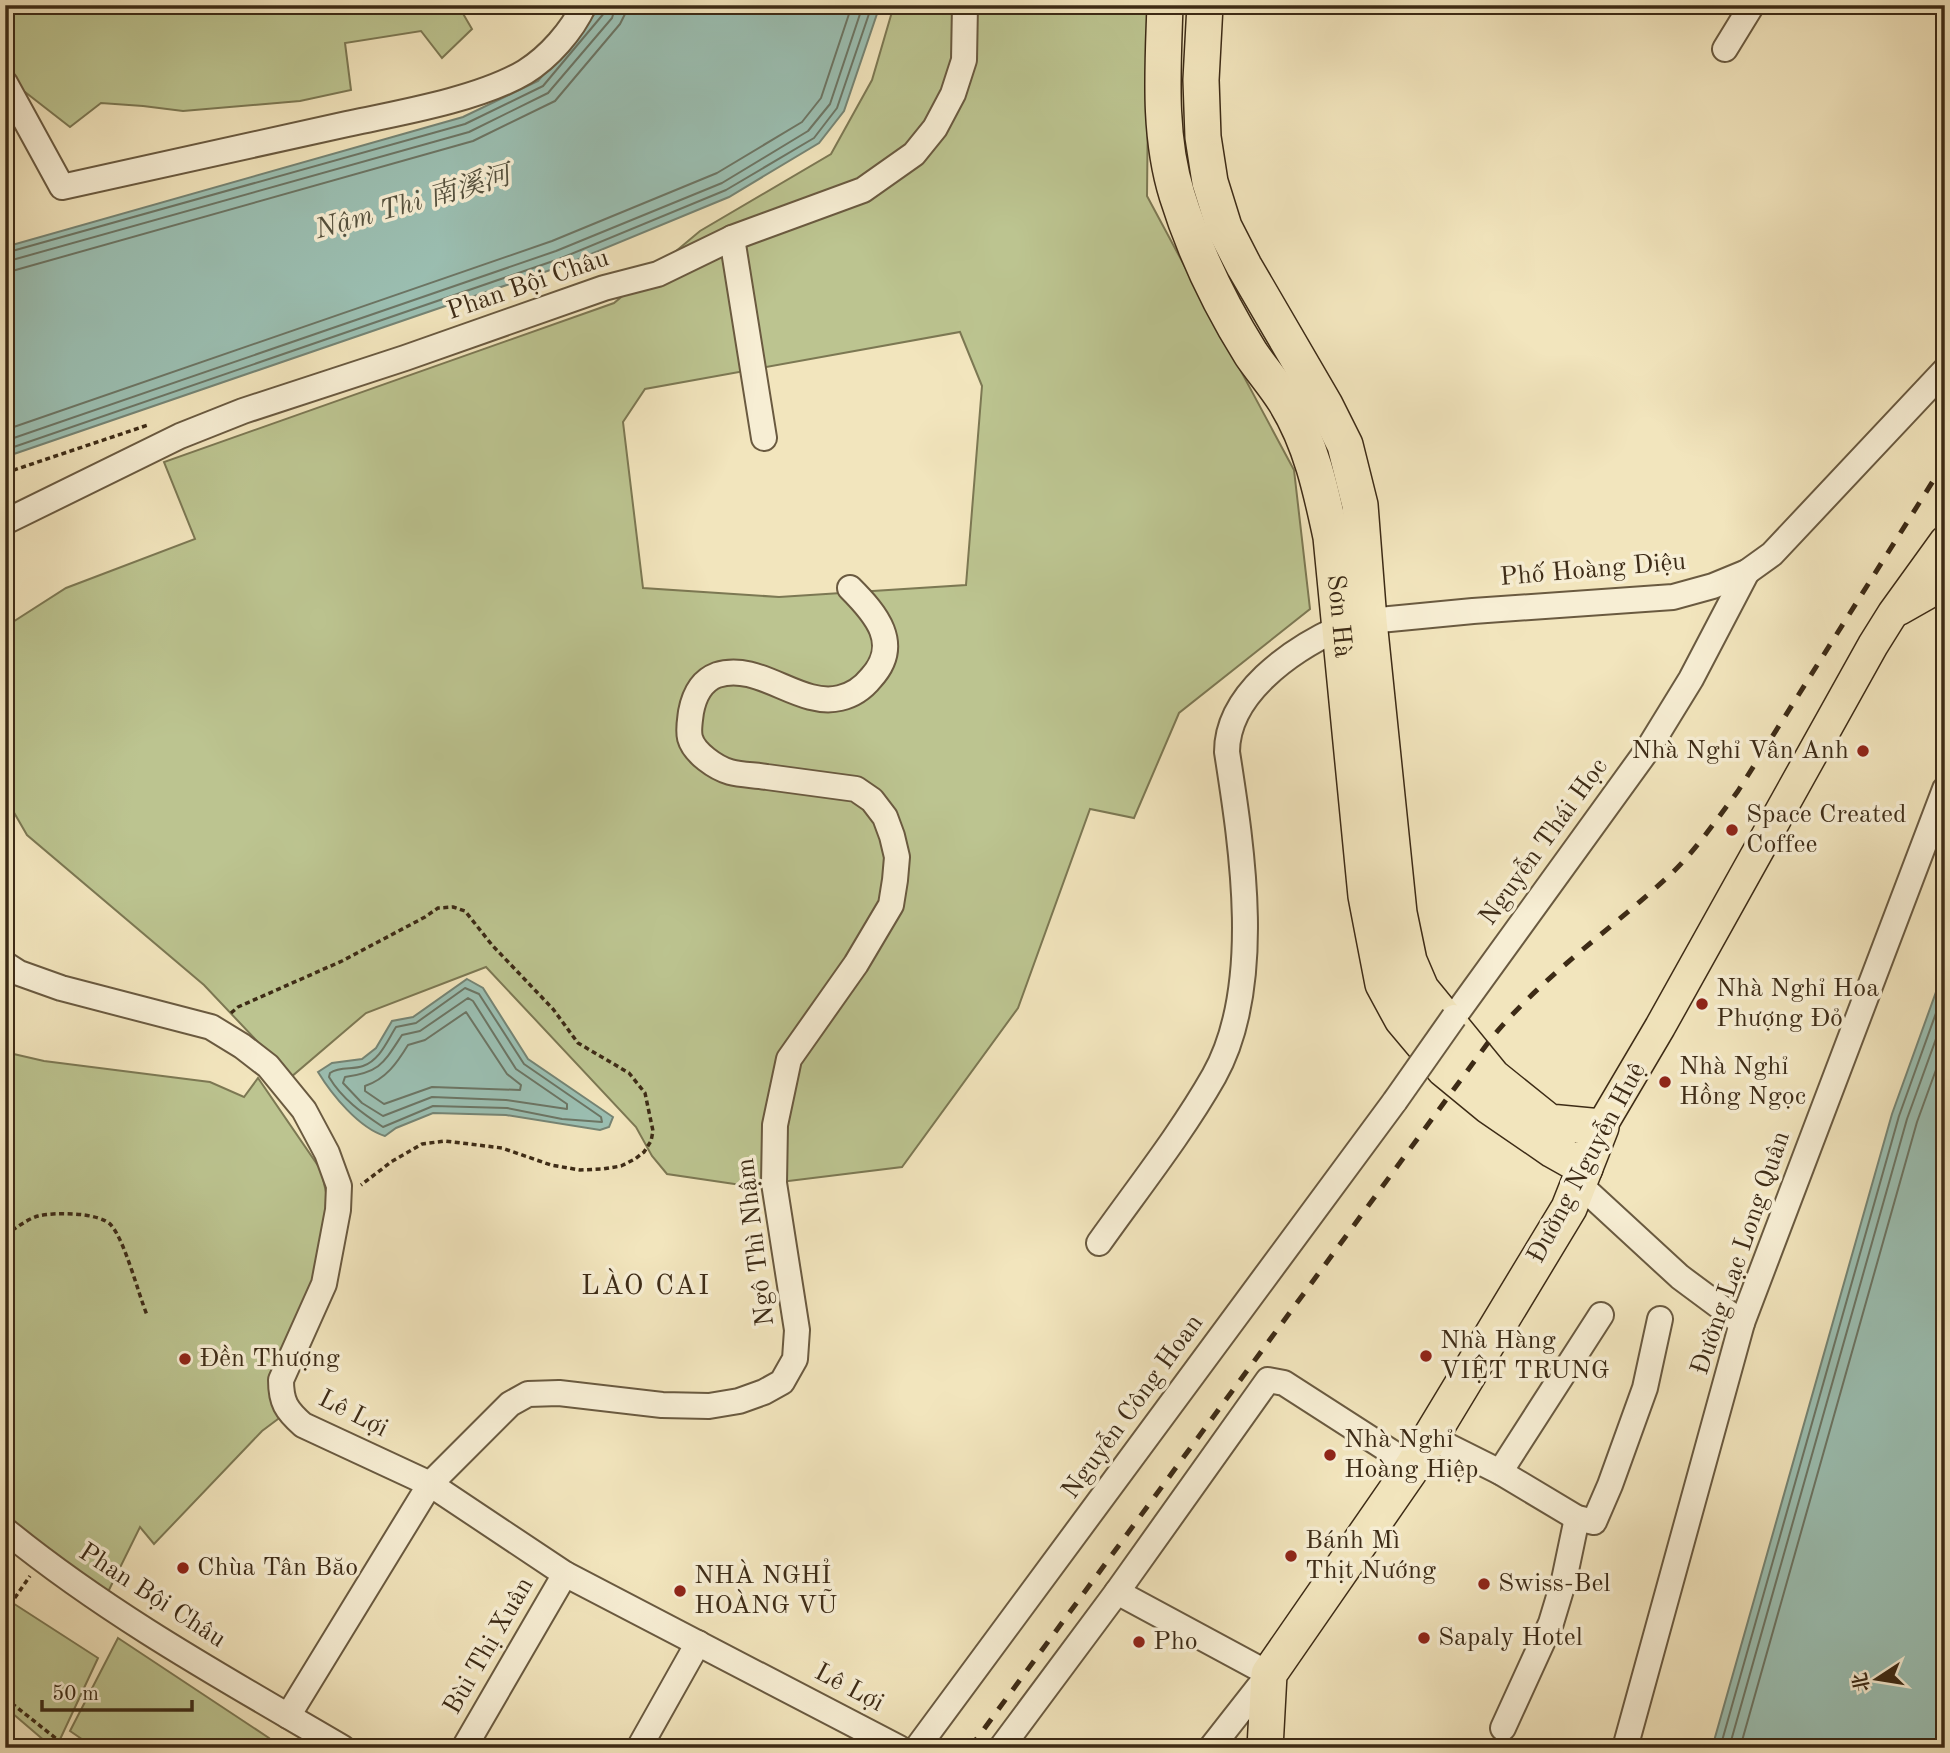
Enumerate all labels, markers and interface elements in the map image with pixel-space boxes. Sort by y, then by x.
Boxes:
water label: Nậm Thi 南溪河 [310,158,519,246]
street label: Phan Bội Châu [444,245,612,325]
street label: Phố Hoàng Diệu [1499,549,1687,591]
street label: Sơn Hà [1322,573,1356,659]
place label: Nhà Nghỉ Vân Anh [1631,738,1849,764]
marker: Nhà Nghỉ Vân Anh [1855,743,1871,759]
street label: Nguyễn Thái Học [1473,753,1613,930]
place label: Space Created Coffee [1746,802,1907,858]
marker: Space Created Coffee [1724,822,1740,838]
place label: Nhà Nghỉ Hoa Phượng Đỏ [1716,976,1879,1032]
marker: Nhà Nghỉ Hoa Phượng Đỏ [1694,996,1710,1012]
place label: Nhà Nghỉ Hồng Ngọc [1679,1054,1806,1110]
street label: Đường Nguyễn Huệ [1521,1057,1651,1268]
marker: Nhà Nghỉ Hồng Ngọc [1657,1074,1673,1090]
street label: Đường Lạc Long Quân [1687,1128,1795,1378]
street label: Ngô Thì Nhậm [733,1157,779,1327]
district label: LÀO CAI [581,1268,711,1301]
street label: Nguyễn Công Hoan [1056,1309,1208,1504]
place label: Nhà Hàng VIỆT TRUNG [1440,1328,1609,1384]
place label: Đền Thượng [199,1344,340,1372]
marker: Nhà Hàng VIỆT TRUNG [1418,1348,1434,1364]
marker: Đền Thượng [177,1351,193,1367]
street label: Lê Lợi [314,1386,392,1442]
place label: Nhà Nghỉ Hoàng Hiệp [1344,1427,1479,1483]
marker: Nhà Nghỉ Hoàng Hiệp [1322,1447,1338,1463]
place label: Bánh Mì Thịt Nướng [1305,1528,1436,1584]
street label: Phan Bội Châu [74,1539,230,1653]
marker: Bánh Mì Thịt Nướng [1283,1548,1299,1564]
place label: Chùa Tân Băo [197,1555,358,1581]
place label: NHÀ NGHỈ HOÀNG VŨ [694,1558,837,1619]
marker: Chùa Tân Băo [175,1560,191,1576]
place label: Swiss-Bel [1498,1571,1610,1597]
street label: Bùi Thị Xuân [439,1573,539,1719]
marker: Swiss-Bel [1476,1576,1492,1592]
marker: NHÀ NGHỈ HOÀNG VŨ [672,1583,688,1599]
place label: Sapaly Hotel [1438,1625,1583,1651]
place label: Pho [1153,1629,1198,1655]
marker: Sapaly Hotel [1416,1630,1432,1646]
marker: Pho [1131,1634,1147,1650]
north arrow [1842,1644,1912,1714]
street label: Lê Lợi [810,1659,888,1717]
scale bar [42,1669,192,1713]
text: 北 [1850,1671,1874,1694]
text: 50 m [52,1684,99,1705]

